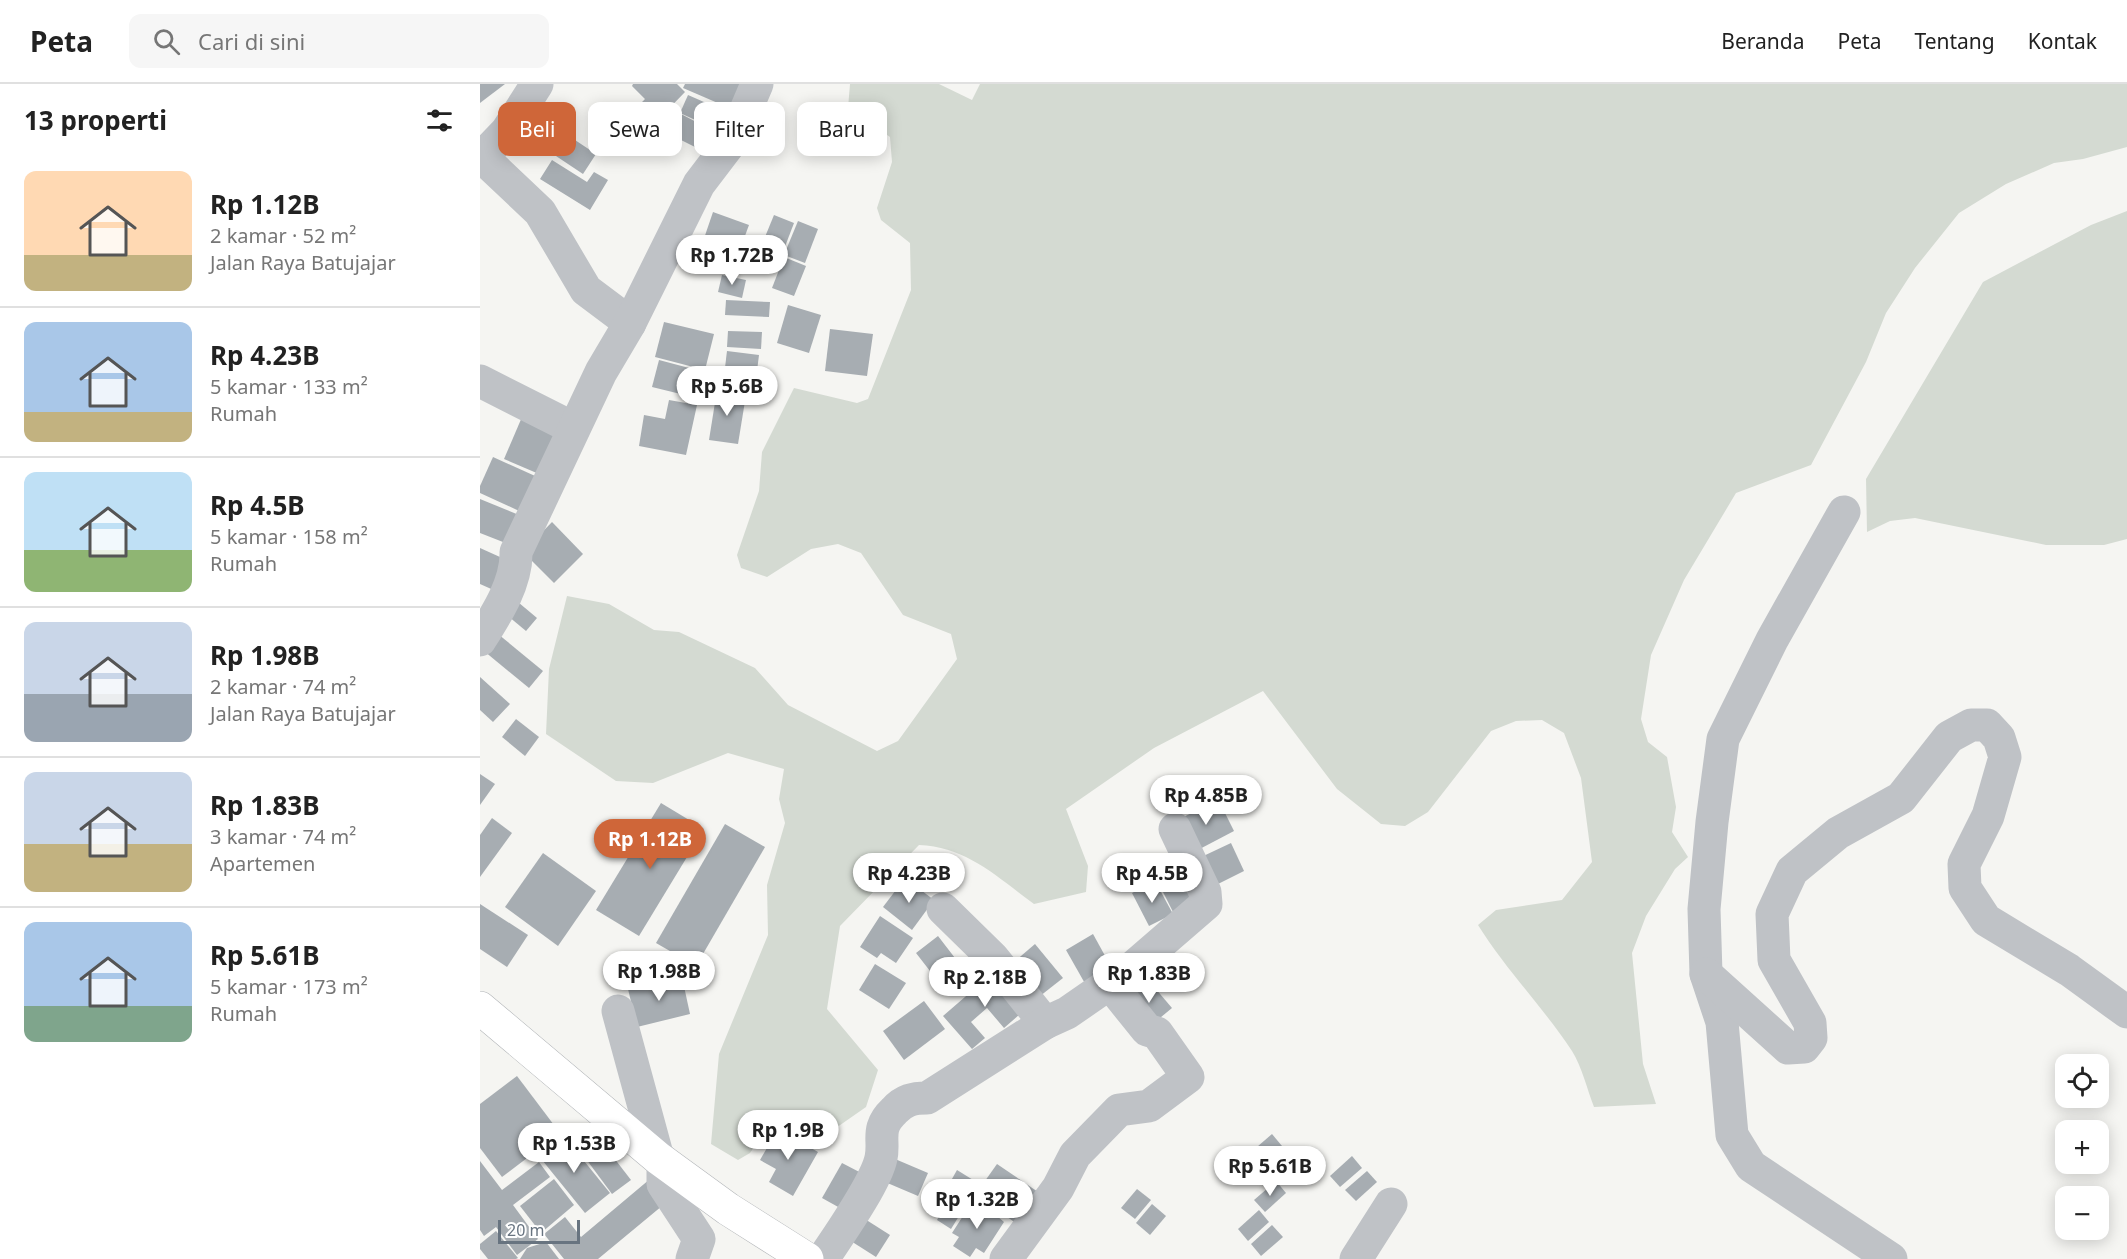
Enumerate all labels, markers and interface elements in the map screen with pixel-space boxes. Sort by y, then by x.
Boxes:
search box [129,14,549,68]
text: Peta [30,22,93,60]
icon: search [150,25,183,58]
text: Cari di sini [198,26,305,56]
text: Beranda [1721,27,1805,55]
text: Peta [1838,27,1881,55]
text: Tentang [1914,27,1995,55]
text: Kontak [2028,27,2097,55]
text: 13 properti [24,102,167,138]
chip: Beli [498,102,576,156]
chip: Sewa [588,102,682,156]
chip: Filter [694,102,785,156]
chip: Baru [797,102,887,156]
icon: filters [423,104,456,137]
text: Rp 1.12B [210,186,319,222]
icon: home [72,195,144,267]
text: 2 kamar · 52 m² [210,222,356,249]
pin: Rp 1.72B [670,235,794,286]
text: Rp 1.72B [690,241,774,268]
text: Jalan Raya Batujajar [210,249,396,276]
text: Rp 4.23B [210,337,319,373]
icon: home [72,346,144,418]
pin: Rp 5.6B [672,366,782,417]
text: Rp 5.6B [691,372,763,399]
text: 5 kamar · 133 m² [210,373,368,400]
text: Rumah [210,400,277,427]
text: Rp 4.5B [210,487,305,523]
icon: home [72,496,144,568]
text: 5 kamar · 158 m² [210,523,368,550]
text: Rumah [210,550,277,577]
text: Rp 1.98B [210,637,319,673]
icon: home [72,646,144,718]
text: 2 kamar · 74 m² [210,673,356,700]
text: Jalan Raya Batujajar [210,700,396,727]
pin: Rp 4.85B [1144,775,1268,826]
text: Rp 4.85B [1164,781,1248,808]
text: Rp 1.83B [210,787,319,823]
icon: home [72,796,144,868]
pin: Rp 1.12B [588,819,712,870]
text: 3 kamar · 74 m² [210,823,356,850]
text: Rp 1.12B [608,825,692,852]
text: Apartemen [210,850,315,877]
pin: Rp 4.23B [847,853,971,904]
pin: Rp 4.5B [1097,853,1207,904]
text: Rp 4.23B [867,859,951,886]
text: Rp 4.5B [1116,859,1188,886]
text: Rp 5.61B [210,937,319,973]
icon: home [72,946,144,1018]
pin: Rp 1.98B [597,951,721,1002]
pin: Rp 1.83B [1087,953,1211,1004]
text: Rp 1.98B [617,957,701,984]
pin: Rp 2.18B [923,957,1047,1008]
text: Rp 1.83B [1107,959,1191,986]
text: Rp 2.18B [943,963,1027,990]
text: 5 kamar · 173 m² [210,973,368,1000]
text: Rumah [210,1000,277,1027]
map controls [2055,1054,2109,1240]
button: locate [2055,1054,2109,1108]
pin: Rp 1.9B [733,1110,843,1161]
text: Rp 1.9B [752,1116,824,1143]
button: + [2055,1120,2109,1174]
pin: Rp 1.53B [512,1123,636,1174]
text: Rp 1.53B [532,1129,616,1156]
pin: Rp 5.61B [1208,1146,1332,1197]
text: Rp 5.61B [1228,1152,1312,1179]
pin: Rp 1.32B [915,1179,1039,1230]
text: Rp 1.32B [935,1185,1019,1212]
button: − [2055,1186,2109,1240]
scale bar [498,1217,580,1244]
text: 20 m [507,1219,544,1241]

